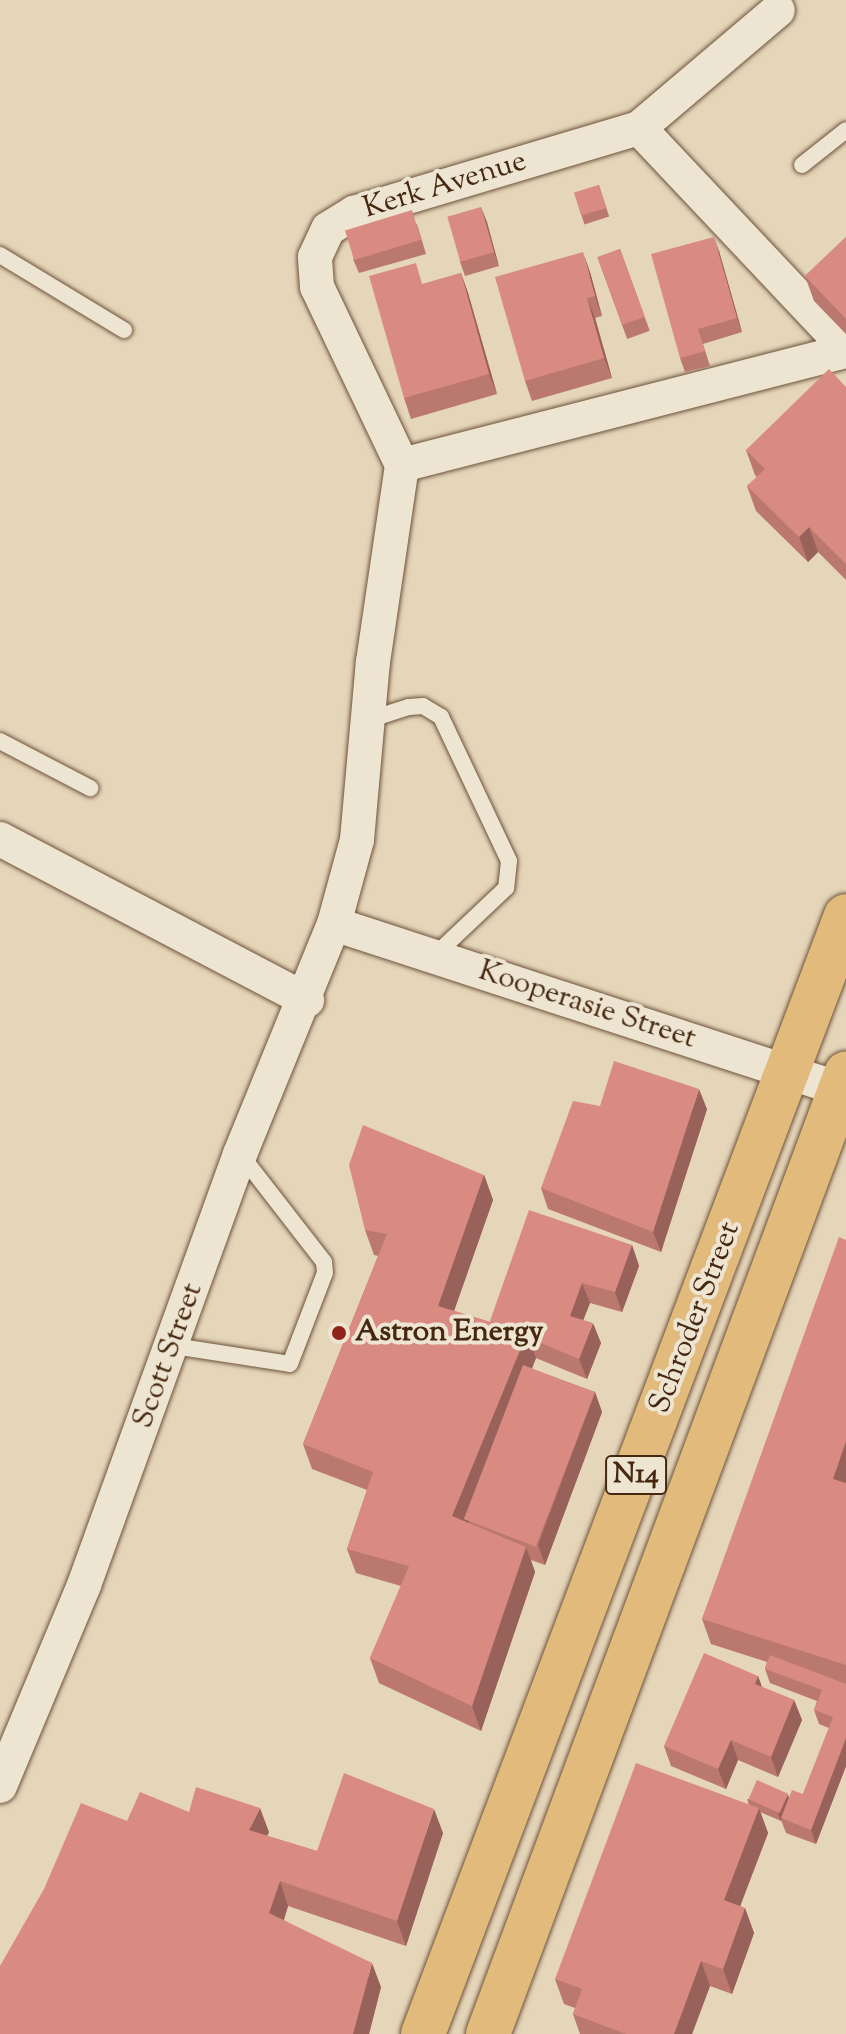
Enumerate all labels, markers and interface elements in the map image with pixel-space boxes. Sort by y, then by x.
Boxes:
street label: Kerk Avenue [359,144,531,228]
street label: Kooperasie Street [474,954,700,1058]
street label: Schroder Street [643,1217,749,1419]
street label: Scott Street [126,1278,212,1434]
place label: Astron Energy [355,1315,544,1351]
marker: Astron Energy [330,1324,348,1342]
road number: N14 [604,1451,668,1499]

